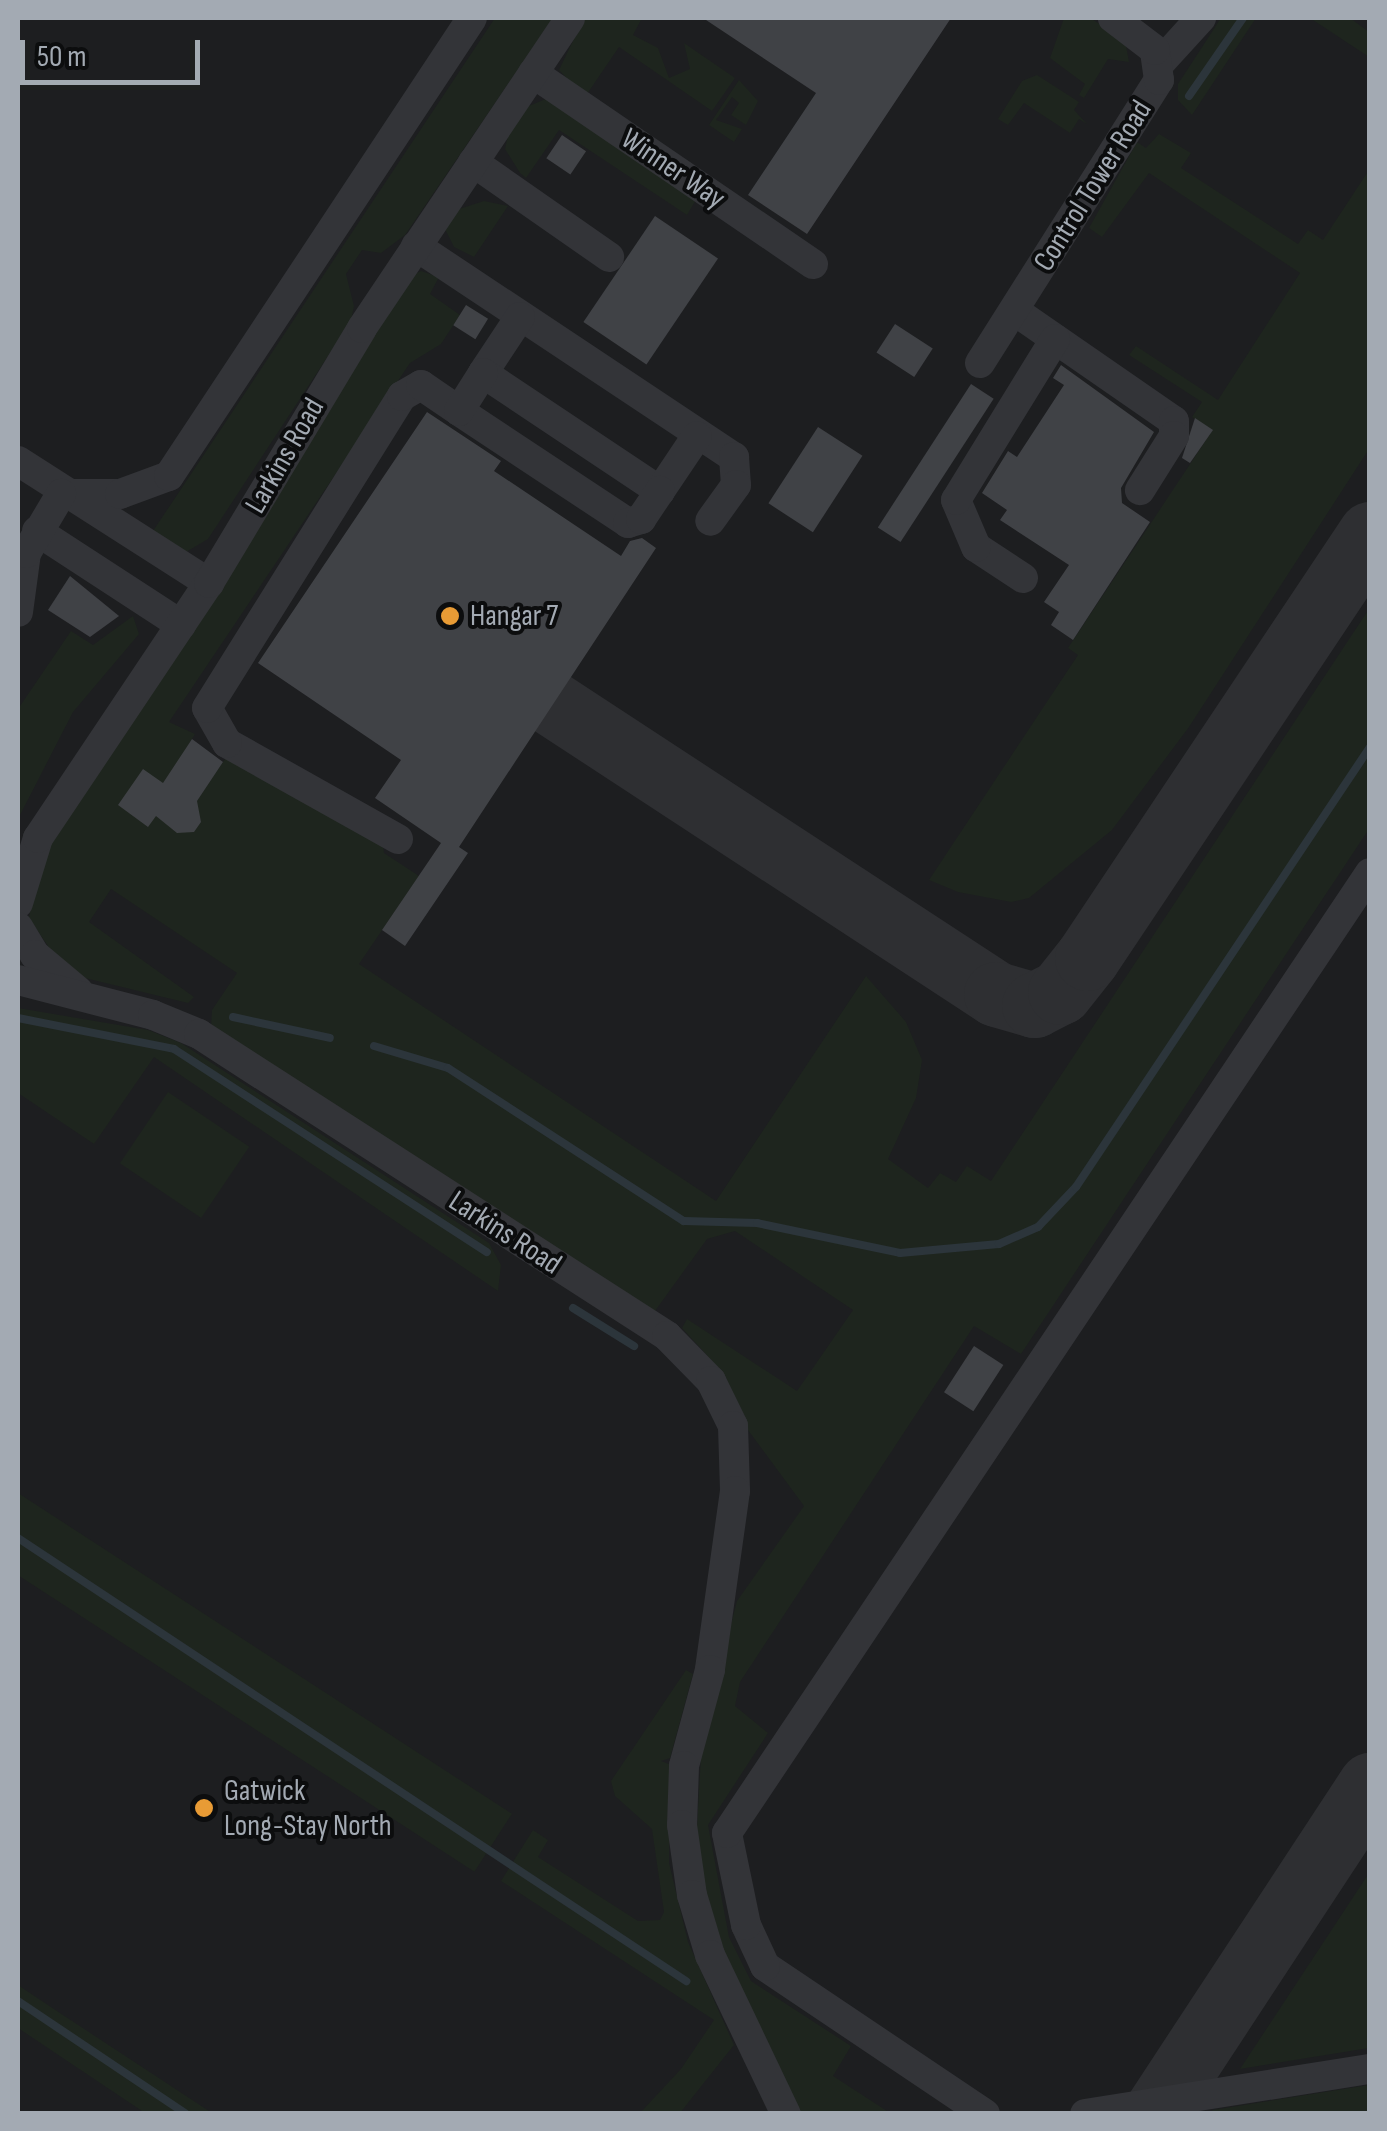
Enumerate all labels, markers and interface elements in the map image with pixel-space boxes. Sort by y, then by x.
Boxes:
scale bar [25,20,205,82]
text: 50 m [37,39,86,75]
street label: Control Tower Road [1026,94,1160,278]
street label: Winner Way [614,121,732,217]
street label: Larkins Road [238,392,332,520]
place label: Hangar 7 [470,598,558,634]
marker: Hangar 7 [439,605,461,627]
street label: Larkins Road [442,1183,568,1283]
place label: Gatwick Long-Stay North [224,1773,392,1844]
marker: Gatwick Long-Stay North [193,1797,215,1819]

